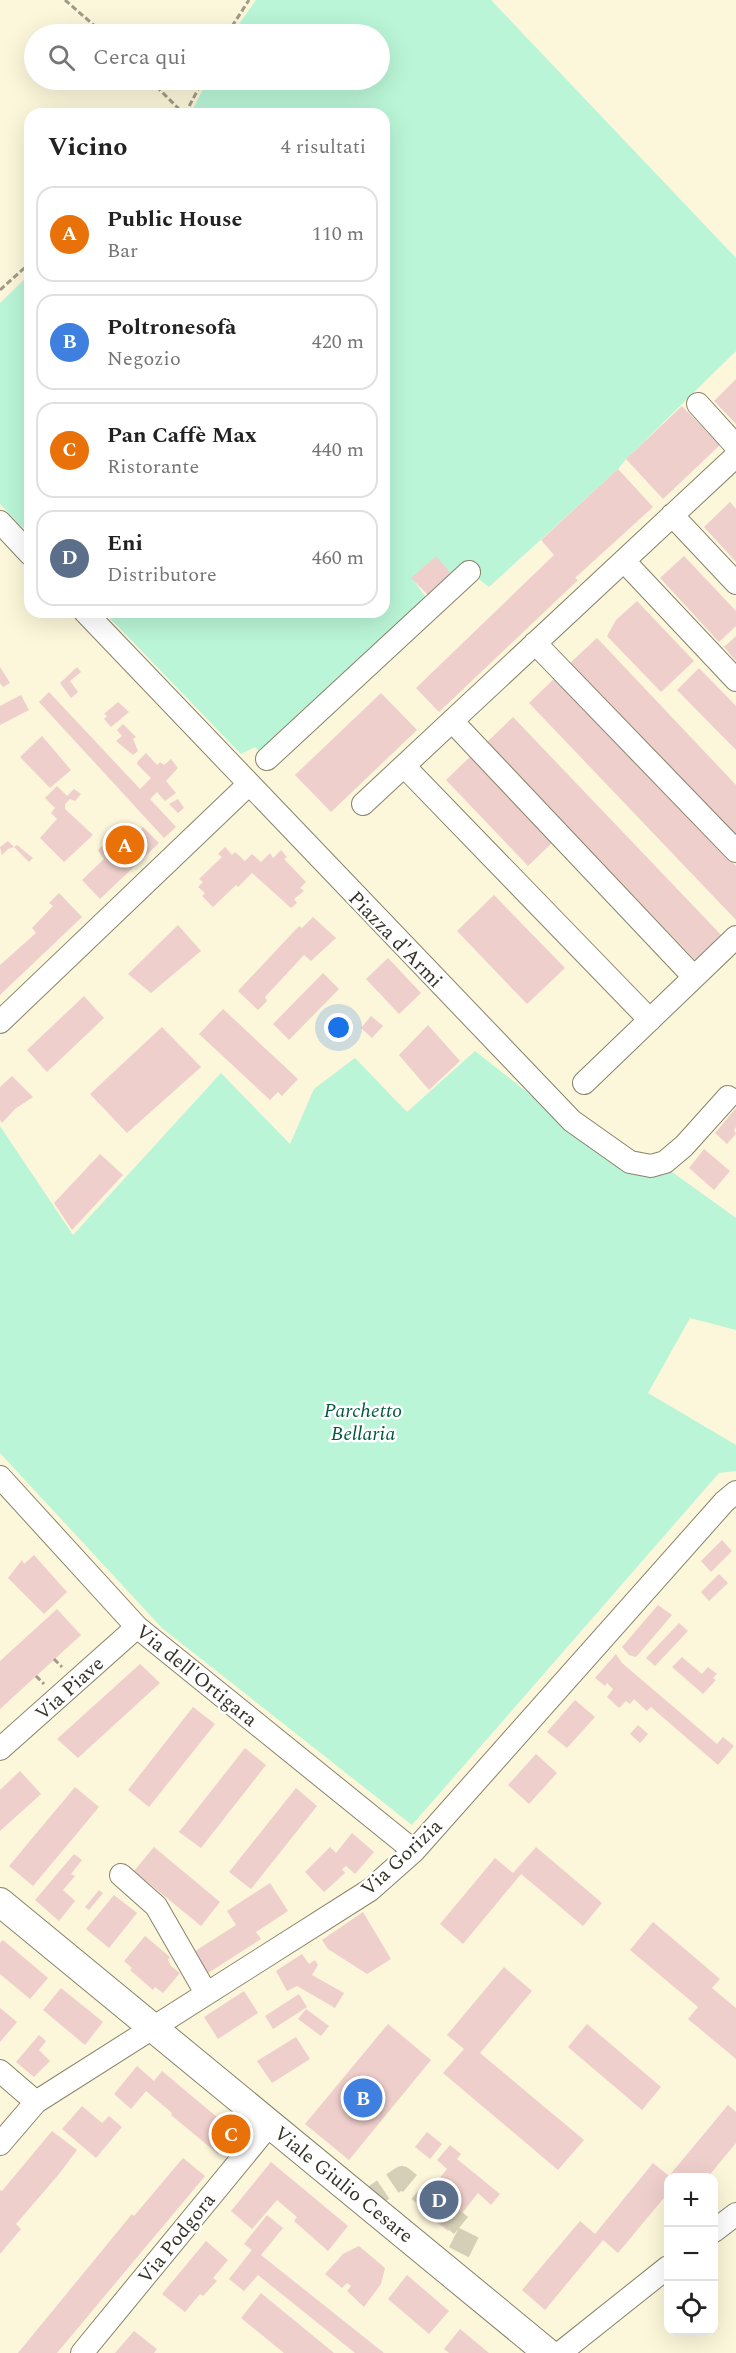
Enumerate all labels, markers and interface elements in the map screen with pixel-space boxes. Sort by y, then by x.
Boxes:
search box [24,24,390,90]
icon: search [45,41,78,74]
text: Cerca qui [93,41,187,74]
text: Vicino [48,127,128,167]
text: 4 risultati [281,132,366,162]
text: Public House [107,203,242,236]
text: A [62,219,77,249]
text: 110 m [312,219,364,249]
text: Bar [107,236,138,266]
text: Poltronesofà [107,311,236,344]
text: B [62,327,77,357]
text: 420 m [312,327,364,357]
text: Negozio [107,344,181,374]
text: Pan Caffè Max [107,419,257,452]
text: C [62,435,77,465]
text: 440 m [312,435,364,465]
text: Ristorante [107,452,199,482]
text: Eni [107,527,143,560]
text: D [61,543,78,573]
text: 460 m [312,543,364,573]
text: Distributore [107,560,217,590]
pin: A [106,822,144,868]
street label: Piazza d'Armi [341,884,450,995]
your location [324,1013,353,1042]
park label: Parchetto Bellaria [324,1396,402,1449]
street label: Via dell'Ortigara [129,1617,264,1735]
street label: Via Piave [28,1650,111,1728]
street label: Via Gorizia [354,1812,449,1903]
pin: B [344,2076,382,2120]
pin: C [212,2112,250,2156]
street label: Viale Giulio Cesare [267,2119,420,2251]
map controls [664,2173,718,2335]
button: + [664,2173,718,2227]
pin: D [420,2178,458,2222]
street label: Via Podgora [131,2186,223,2291]
button: − [664,2227,718,2281]
button: locate [664,2281,718,2335]

